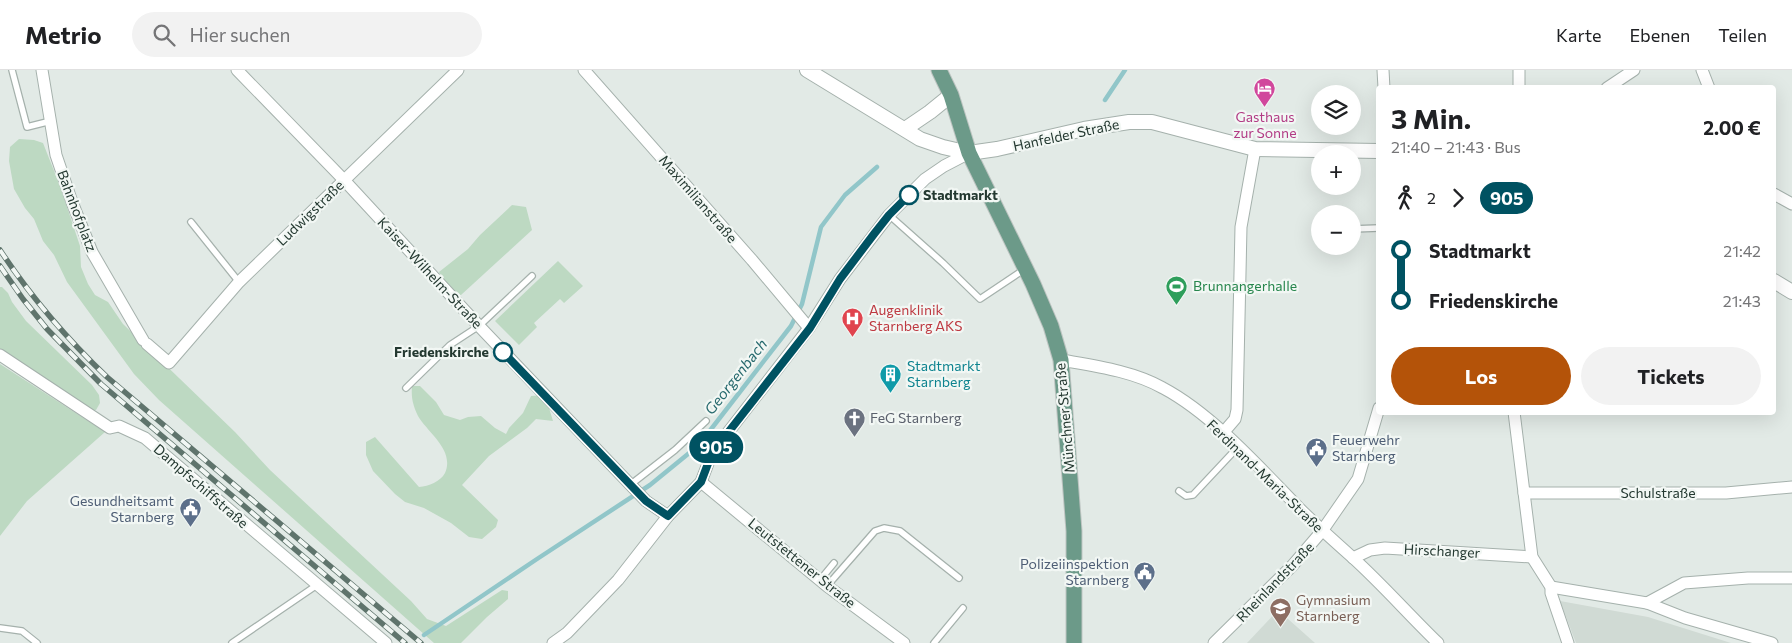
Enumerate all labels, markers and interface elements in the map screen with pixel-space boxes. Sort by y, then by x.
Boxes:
search box [132,12,482,57]
text: Metrio [25,20,102,49]
icon: search [150,21,178,49]
text: Hier suchen [190,23,290,46]
text: Karte [1556,24,1601,46]
text: Ebenen [1629,24,1690,46]
text: Teilen [1718,24,1767,46]
hotel icon: Gasthaus zur Sonne [1253,77,1277,108]
map controls [1311,85,1361,255]
button: layers [1311,85,1361,135]
text: 3 Min. [1391,101,1471,135]
place label: Gasthaus zur Sonne [1233,108,1297,141]
street label: Hanfelder Straße [1011,115,1121,154]
text: 2.00 € [1703,116,1761,139]
text: 21:40 – 21:43 · Bus [1391,137,1521,156]
button: + [1311,145,1361,195]
street label: Maximilianstraße [656,151,741,246]
street label: Bahnhofplatz [54,168,101,254]
street label: Ludwigstraße [272,176,347,249]
icon: walk [1391,184,1419,212]
icon: forward [1444,184,1472,212]
marker: Stadtmarkt [899,185,919,205]
place label: Stadtmarkt [923,186,998,203]
text: 905 [1490,187,1523,209]
text: 2 [1427,188,1436,207]
button: − [1311,205,1361,255]
street label: Kaiser-Wilhelm-Straße [374,214,486,332]
text: Stadtmarkt [1429,239,1531,262]
text: 21:42 [1723,241,1761,260]
sports icon: Brunnangerhalle [1165,274,1189,305]
place label: Brunnangerhalle [1193,277,1297,294]
text: Friedenskirche [1429,289,1558,312]
text: 21:43 [1723,291,1761,310]
place label: Augenklinik Starnberg AKS [869,301,963,334]
hospital icon: Augenklinik Starnberg AKS [841,306,865,337]
water label: Georgenbach [700,335,770,418]
marker: Friedenskirche [493,342,513,362]
place label: Friedenskirche [394,343,489,360]
button: Los [1391,347,1571,405]
button: Tickets [1581,347,1761,405]
place label: Stadtmarkt Starnberg [907,357,981,390]
building icon: Stadtmarkt Starnberg [879,362,903,393]
street label: Münchner Straße [1051,362,1078,474]
church icon: FeG Starnberg [842,406,866,437]
place label: FeG Starnberg [870,409,962,426]
street label: Ferdinand-Maria-Straße [1204,416,1327,536]
line badge: 905 [687,431,745,463]
place label: Feuerwehr Starnberg [1332,431,1400,464]
text: 905 [699,436,733,458]
public building icon: Feuerwehr Starnberg [1304,436,1328,467]
street label: Dampfschiffstraße [151,440,252,531]
street label: Schulstraße [1620,484,1696,501]
place label: Gesundheitsamt Starnberg [70,492,174,525]
public building icon: Gesundheitsamt Starnberg [178,497,202,528]
street label: Leutstettener Straße [745,514,859,611]
street label: Rheinlandstraße [1232,538,1317,625]
street label: Hirschanger [1403,540,1481,561]
place label: Polizeiinspektion Starnberg [1020,555,1129,588]
public building icon: Polizeiinspektion Starnberg [1133,560,1157,591]
place label: Gymnasium Starnberg [1296,591,1371,624]
school or university icon: Gymnasium Starnberg [1268,596,1292,627]

